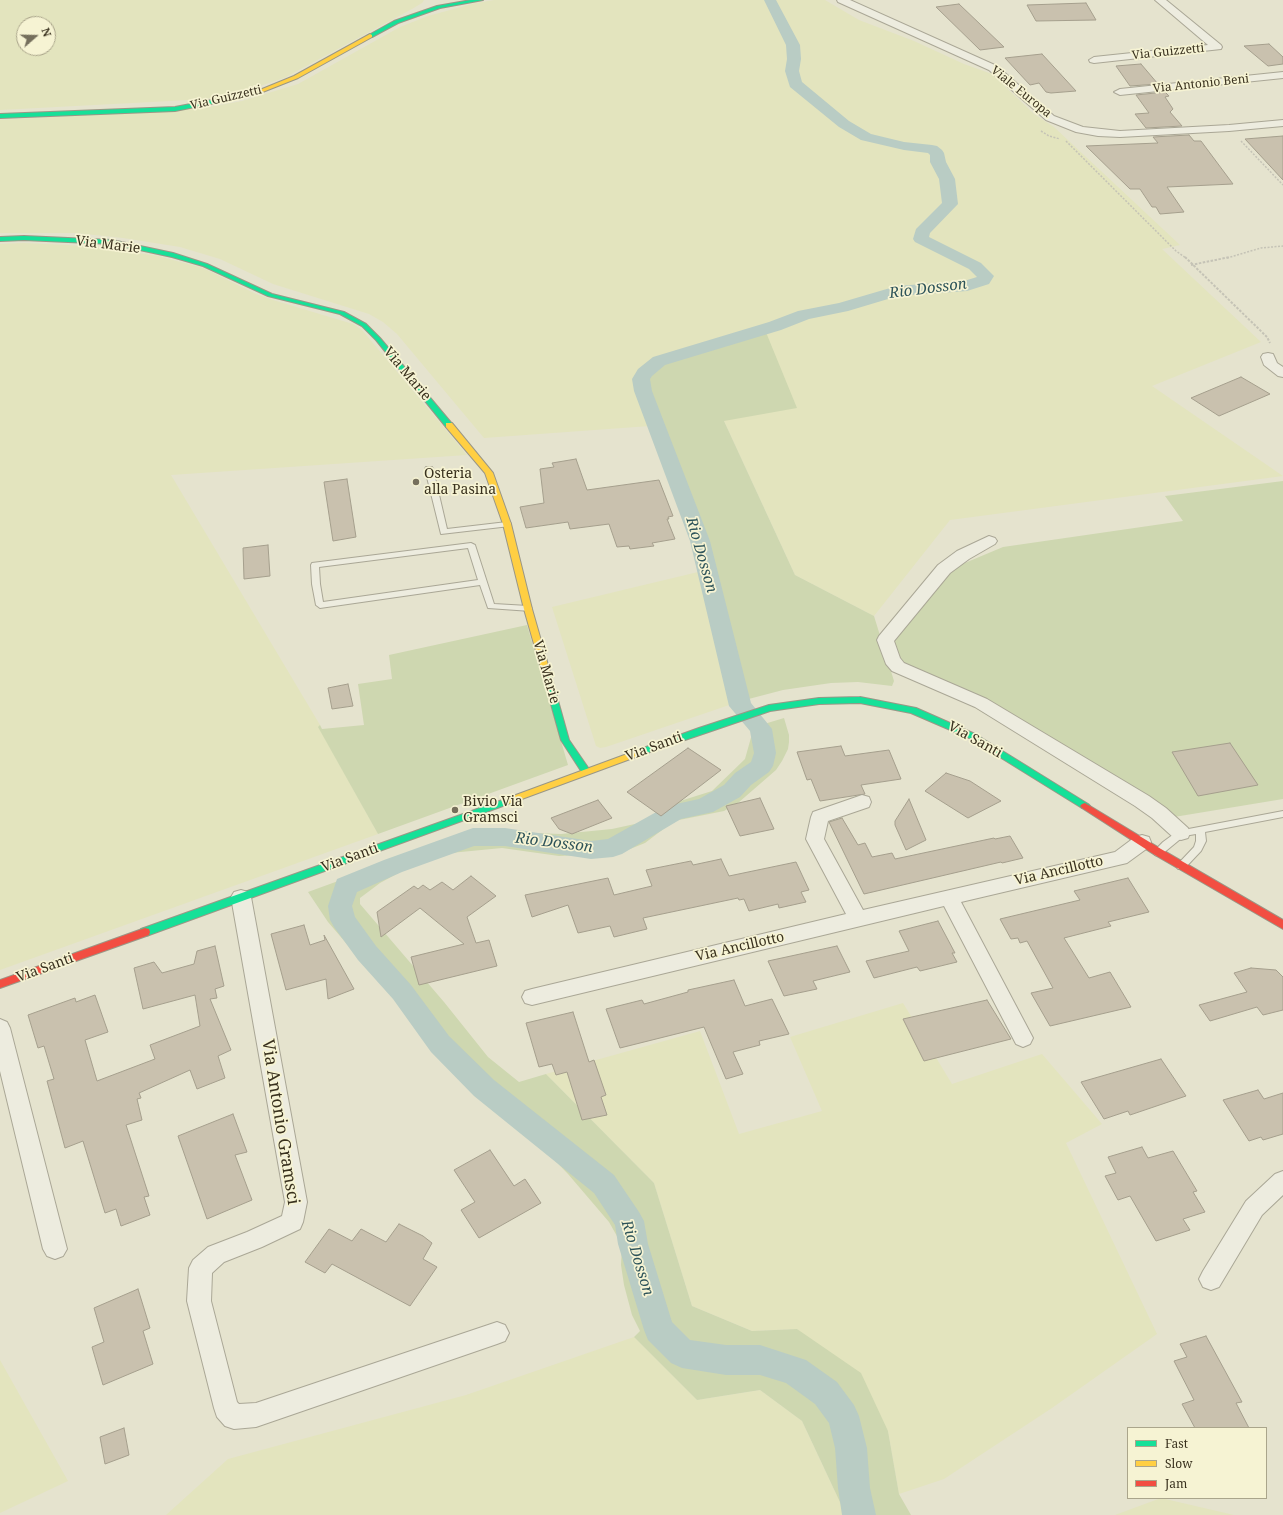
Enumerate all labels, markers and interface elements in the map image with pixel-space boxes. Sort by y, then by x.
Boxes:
north arrow [16,16,56,56]
text: N [38,25,55,39]
street label: Via Guizzetti [1131,41,1205,63]
street label: Viale Europa [988,63,1054,121]
street label: Via Antonio Beni [1152,72,1250,96]
street label: Via Guizzetti [189,83,263,113]
street label: Via Marie [75,233,141,257]
water label: Rio Dosson [888,275,968,303]
street label: Via Marie [380,344,434,404]
place label: Osteria alla Pasina [424,466,496,498]
marker: Osteria alla Pasina [411,477,421,487]
water label: Rio Dosson [682,515,720,595]
street label: Via Marie [529,638,563,706]
street label: Via Santi [945,718,1005,762]
street label: Via Santi [623,729,685,765]
place label: Bivio Via Gramsci [463,794,523,826]
marker: Bivio Via Gramsci [450,805,460,815]
water label: Rio Dosson [514,829,594,857]
street label: Via Santi [319,840,381,876]
street label: Via Ancillotto [1013,853,1105,889]
street label: Via Ancillotto [694,929,786,965]
street label: Via Santi [14,950,76,986]
street label: Via Antonio Gramsci [257,1038,303,1206]
water label: Rio Dosson [617,1218,657,1298]
legend [1127,1427,1267,1499]
text: Fast [1165,1435,1188,1452]
text: Slow [1165,1455,1193,1472]
text: Jam [1165,1475,1187,1492]

